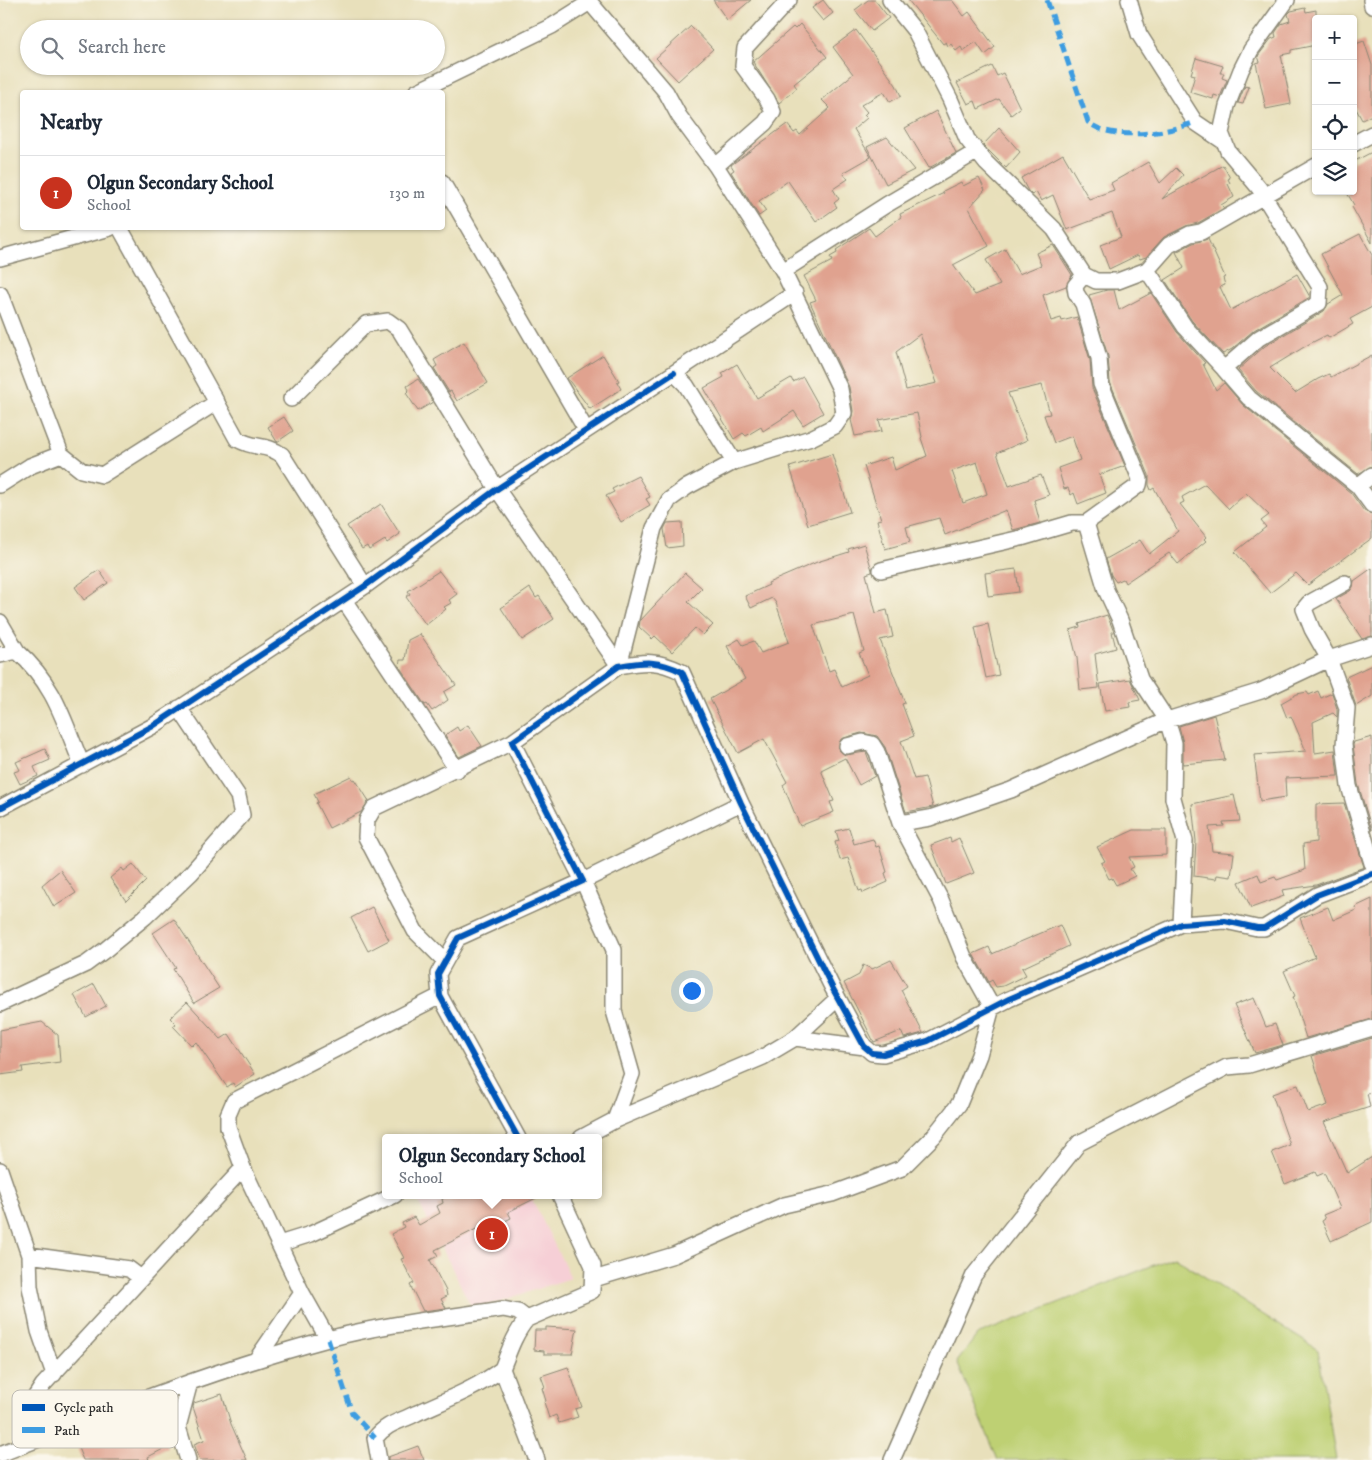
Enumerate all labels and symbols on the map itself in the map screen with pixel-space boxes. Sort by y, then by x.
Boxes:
your location [679,978,705,1004]
pin: 1 [476,1215,508,1253]
legend [12,1390,178,1448]
text: Cycle path [54,1399,114,1417]
text: Path [54,1422,81,1440]

